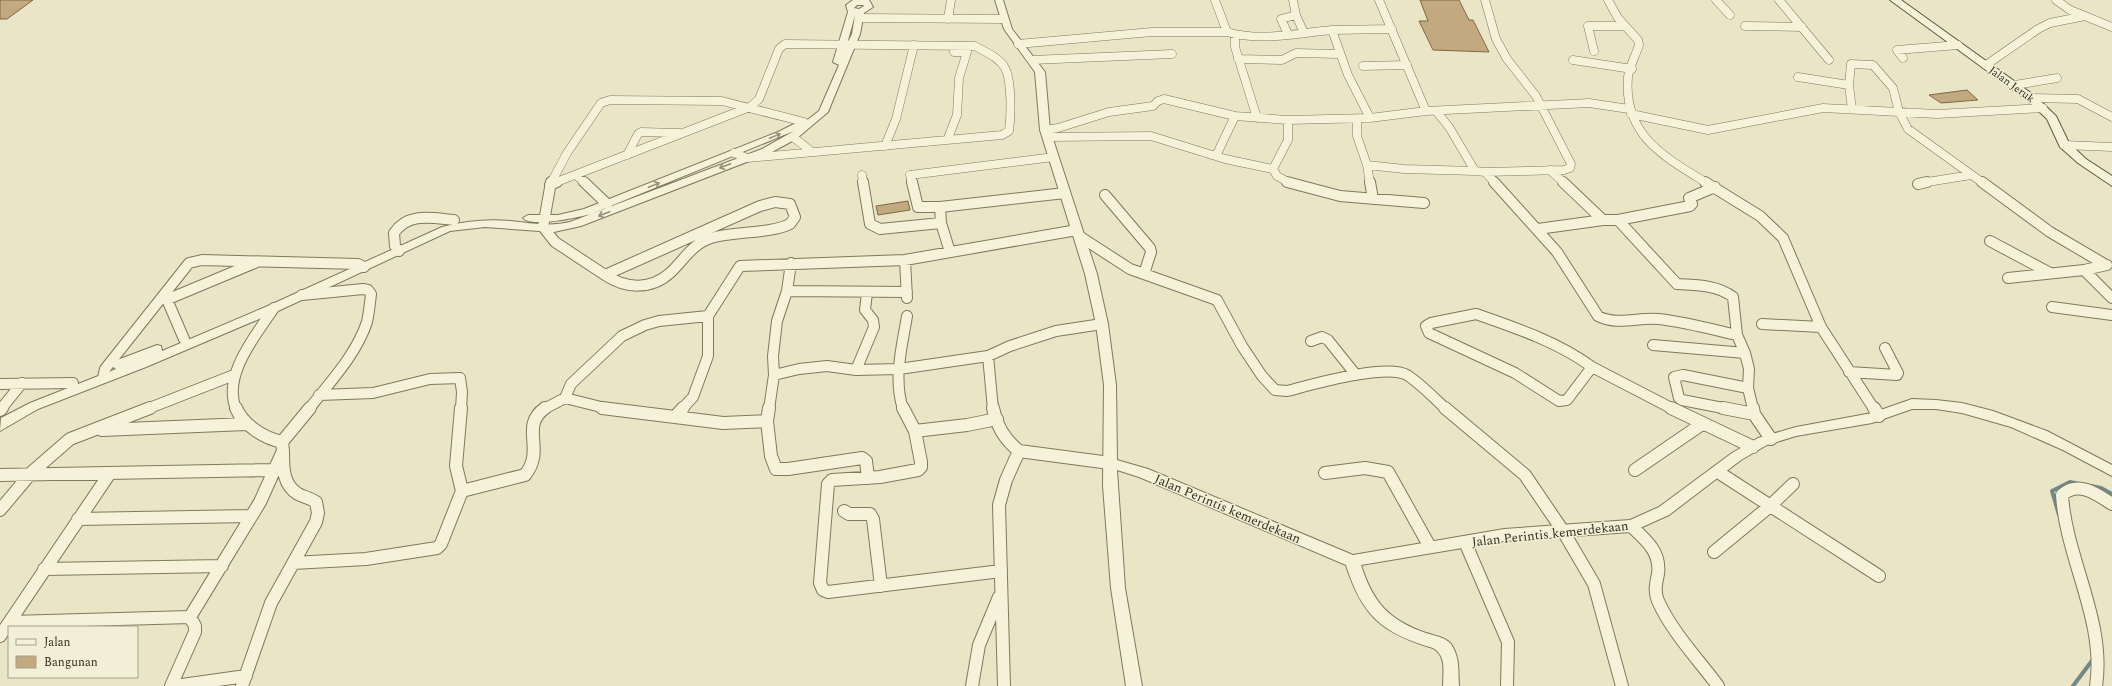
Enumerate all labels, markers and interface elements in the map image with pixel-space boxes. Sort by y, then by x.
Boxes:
street label: Jalan Jeruk [1985,62,2038,107]
one-way arrow [768,132,780,140]
one-way arrow [719,163,731,171]
one-way arrow [648,180,660,188]
one-way arrow [598,211,610,219]
street label: Jalan Perintis kemerdekaan [1151,469,1304,549]
street label: Jalan Perintis kemerdekaan [1471,516,1630,552]
legend [8,626,138,678]
text: Jalan [44,633,71,652]
text: Bangunan [44,653,98,672]

